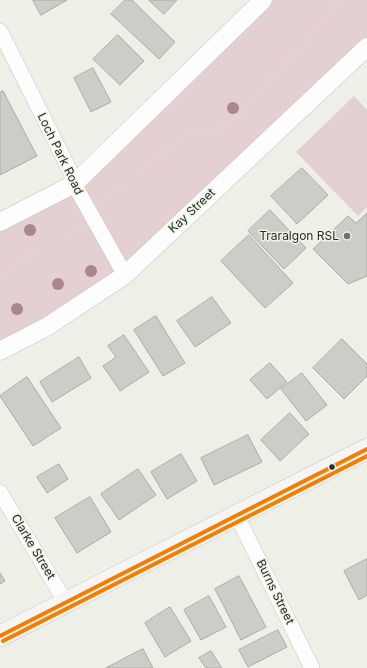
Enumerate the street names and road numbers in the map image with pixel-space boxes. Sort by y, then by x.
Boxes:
street label: Loch Park Road [34,111,86,197]
street label: Kay Street [166,186,218,236]
street label: Clarke Street [8,512,58,582]
street label: Burns Street [253,557,297,627]

